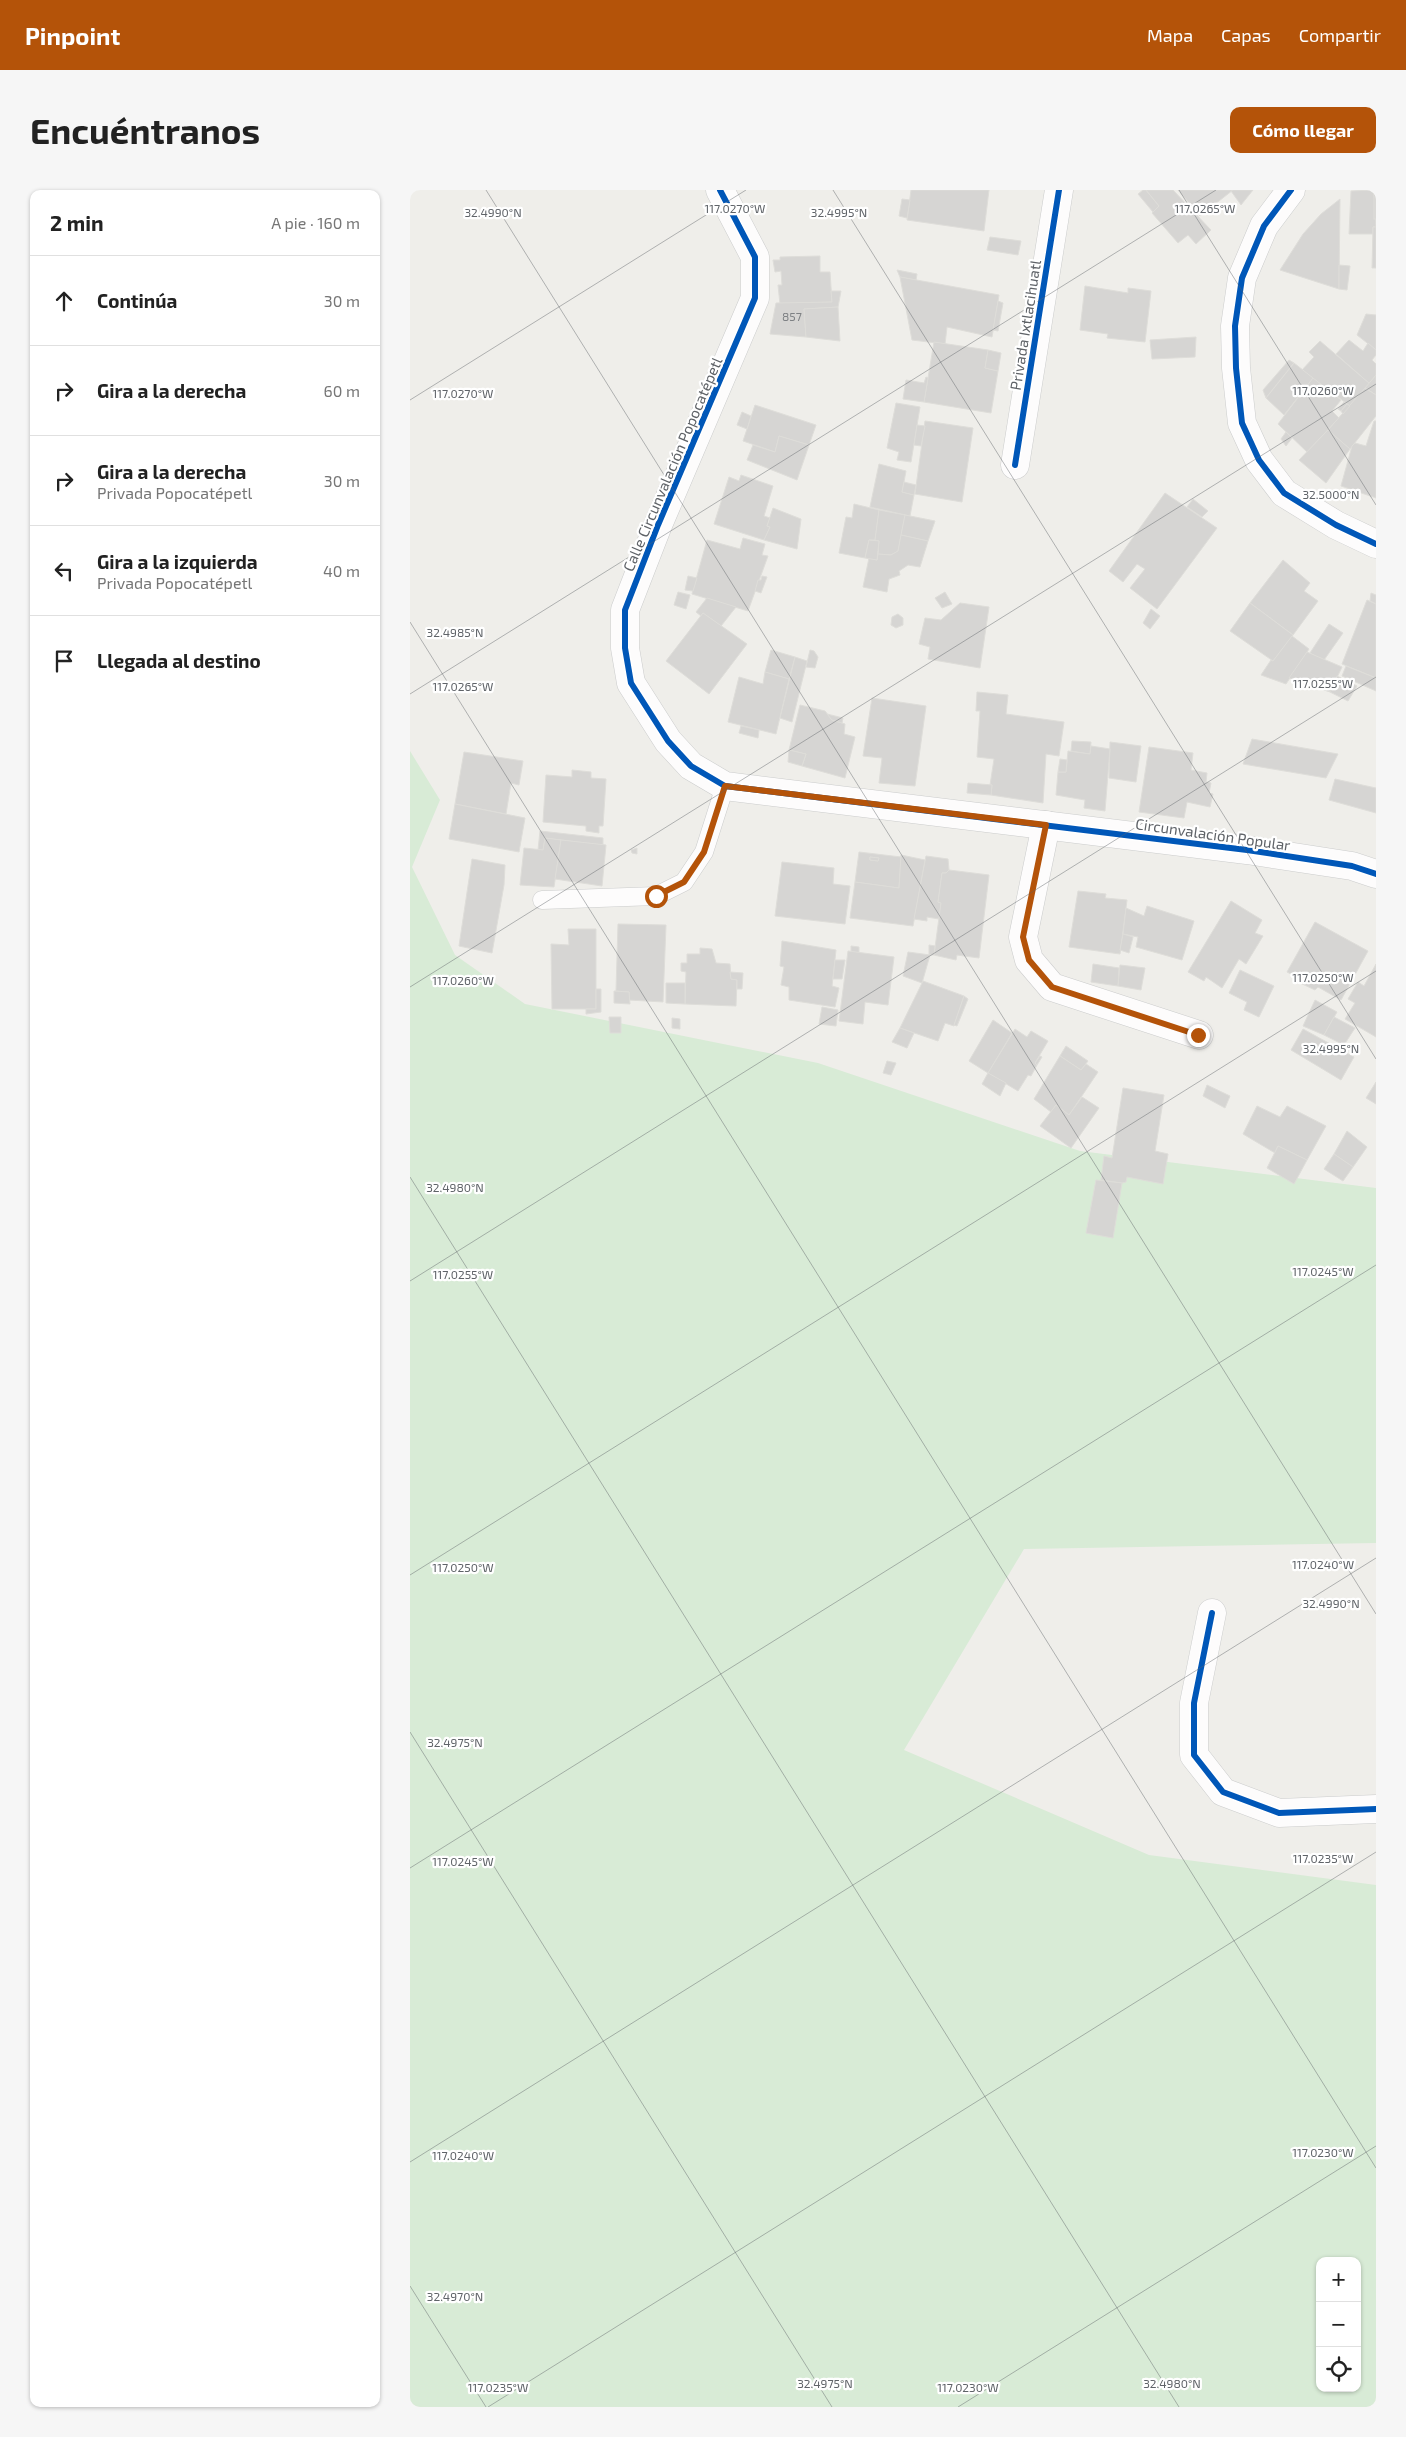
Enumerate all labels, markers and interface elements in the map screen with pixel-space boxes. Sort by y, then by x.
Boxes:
text: Pinpoint [25,21,120,50]
text: Mapa [1147,24,1193,46]
text: Capas [1221,24,1271,46]
text: Compartir [1299,24,1381,46]
button: Cómo llegar [1230,107,1376,153]
text: Encuéntranos [30,109,260,151]
text: 117.0270°W [705,201,766,215]
text: 117.0265°W [1175,201,1235,215]
text: 32.4990°N [464,205,522,219]
text: 32.4995°N [811,205,867,219]
text: 2 min [50,210,104,235]
text: A pie · 160 m [271,213,360,232]
street label: Privada Ixtlacihuatl [1006,258,1044,392]
icon: ahead [50,287,78,315]
text: Continúa [97,289,177,312]
text: 30 m [324,291,360,310]
house number: 857 [782,309,802,323]
street label: Calle Circunvalación Popocatépetl [619,354,726,574]
icon: right [50,377,78,405]
text: Gira a la derecha [97,379,246,402]
text: 60 m [324,381,360,400]
text: 117.0260°W [1292,383,1354,397]
text: 117.0270°W [433,386,494,400]
text: Gira a la derecha [97,460,246,483]
icon: right [50,467,78,495]
text: 30 m [324,471,360,490]
text: Privada Popocatépetl [97,483,252,502]
text: 32.5000°N [1302,487,1360,501]
text: Gira a la izquierda [97,550,258,573]
icon: left [50,557,78,585]
text: 40 m [323,561,360,580]
text: Privada Popocatépetl [97,573,252,592]
text: 32.4985°N [427,625,483,639]
icon: arrive [50,647,78,675]
text: Llegada al destino [97,649,261,672]
text: 117.0255°W [1293,676,1353,690]
text: 117.0265°W [433,679,493,693]
street label: Circunvalación Popular [1134,814,1292,854]
route start [645,885,668,908]
text: 117.0250°W [1292,970,1354,984]
text: 117.0260°W [432,973,494,987]
route end [1187,1024,1210,1047]
text: 32.4995°N [1303,1041,1359,1055]
text: 32.4980°N [426,1180,484,1194]
text: 117.0245°W [1292,1264,1354,1278]
text: 117.0255°W [433,1267,493,1281]
text: 117.0240°W [1292,1557,1354,1571]
text: 117.0250°W [432,1560,494,1574]
text: 32.4990°N [1302,1596,1360,1610]
text: 32.4975°N [427,1735,483,1749]
text: 117.0235°W [1293,1851,1353,1865]
text: 117.0245°W [432,1854,494,1868]
text: 117.0230°W [1292,2145,1354,2159]
text: 117.0240°W [432,2148,494,2162]
map controls [1316,2257,1361,2392]
button: + [1316,2257,1361,2302]
text: 32.4970°N [427,2289,483,2303]
button: − [1316,2302,1361,2347]
button: locate [1316,2347,1361,2392]
text: 32.4975°N [797,2376,853,2390]
text: 32.4980°N [1143,2376,1201,2390]
text: 117.0235°W [468,2380,528,2394]
text: 117.0230°W [937,2380,999,2394]

